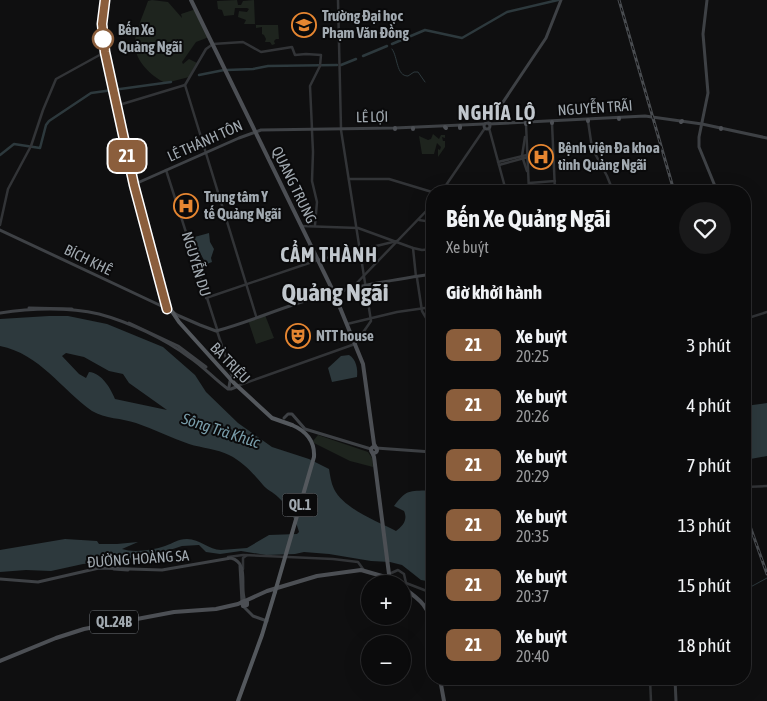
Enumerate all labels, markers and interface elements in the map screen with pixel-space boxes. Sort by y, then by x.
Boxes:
place label: Trường Đại học Phạm Văn Đồng [322,7,409,41]
school or university icon: Trường Đại học Phạm Văn Đồng [291,12,317,38]
place label: Bến Xe Quảng Ngãi [118,21,182,55]
marker: Bến Xe Quảng Ngãi [92,28,114,50]
street label: NGUYỄN TRÃI [557,95,633,119]
district label: NGHĨA LỘ [458,101,536,124]
street label: LÊ LỢI [356,108,388,125]
street label: LÊ THÁNH TÔN [165,116,245,165]
place label: Bệnh viện Đa khoa tỉnh Quảng Ngãi [557,139,660,173]
line badge: 21 [104,140,150,172]
street label: QUANG TRUNG [268,144,320,226]
hospital icon: Bệnh viện Đa khoa tỉnh Quảng Ngãi [528,144,554,170]
text: 21 [119,145,135,166]
place label: Trung tâm Y tế Quảng Ngãi [203,188,281,222]
hospital icon: Trung tâm Y tế Quảng Ngãi [173,193,199,219]
button: heart [679,202,731,254]
text: Bến Xe Quảng Ngãi [446,205,611,232]
street label: NGUYỄN DU [179,229,215,298]
text: Xe buýt [446,238,489,256]
district label: CẨM THÀNH [280,240,378,266]
street label: BÍCH KHÊ [62,241,115,279]
district label: Quảng Ngãi [282,278,388,306]
text: Giờ khởi hành [446,281,542,303]
theatre icon: NTT house [285,323,311,349]
text: Xe buýt [516,325,567,347]
place label: NTT house [316,327,374,344]
text: 21 [465,334,482,355]
text: 3 phút [687,334,731,356]
street label: BÀ TRIỆU [207,339,254,386]
text: 20:25 [516,347,549,365]
text: Xe buýt [516,385,567,407]
text: 21 [465,394,482,415]
text: 4 phút [687,394,731,416]
text: 20:26 [516,407,549,425]
water label: Sông Trà Khúc [178,409,263,452]
text: Xe buýt [516,445,567,467]
text: 21 [465,454,482,475]
text: 7 phút [687,454,731,476]
text: 20:29 [516,467,549,485]
road number: QL.1 [282,494,318,516]
text: Xe buýt [516,505,567,527]
text: 21 [465,514,482,535]
text: 13 phút [678,514,731,536]
text: 20:35 [516,527,549,545]
street label: ĐƯỜNG HOÀNG SA [86,546,190,571]
text: Xe buýt [516,565,567,587]
text: 21 [465,574,482,595]
text: 15 phút [678,574,731,596]
map controls [361,575,411,685]
button: + [361,575,411,625]
text: 20:37 [516,587,549,605]
road number: QL.24B [90,610,138,634]
text: Xe buýt [516,625,567,647]
text: 21 [465,634,482,655]
text: 18 phút [678,634,731,656]
button: − [361,635,411,685]
text: 20:40 [516,647,549,665]

